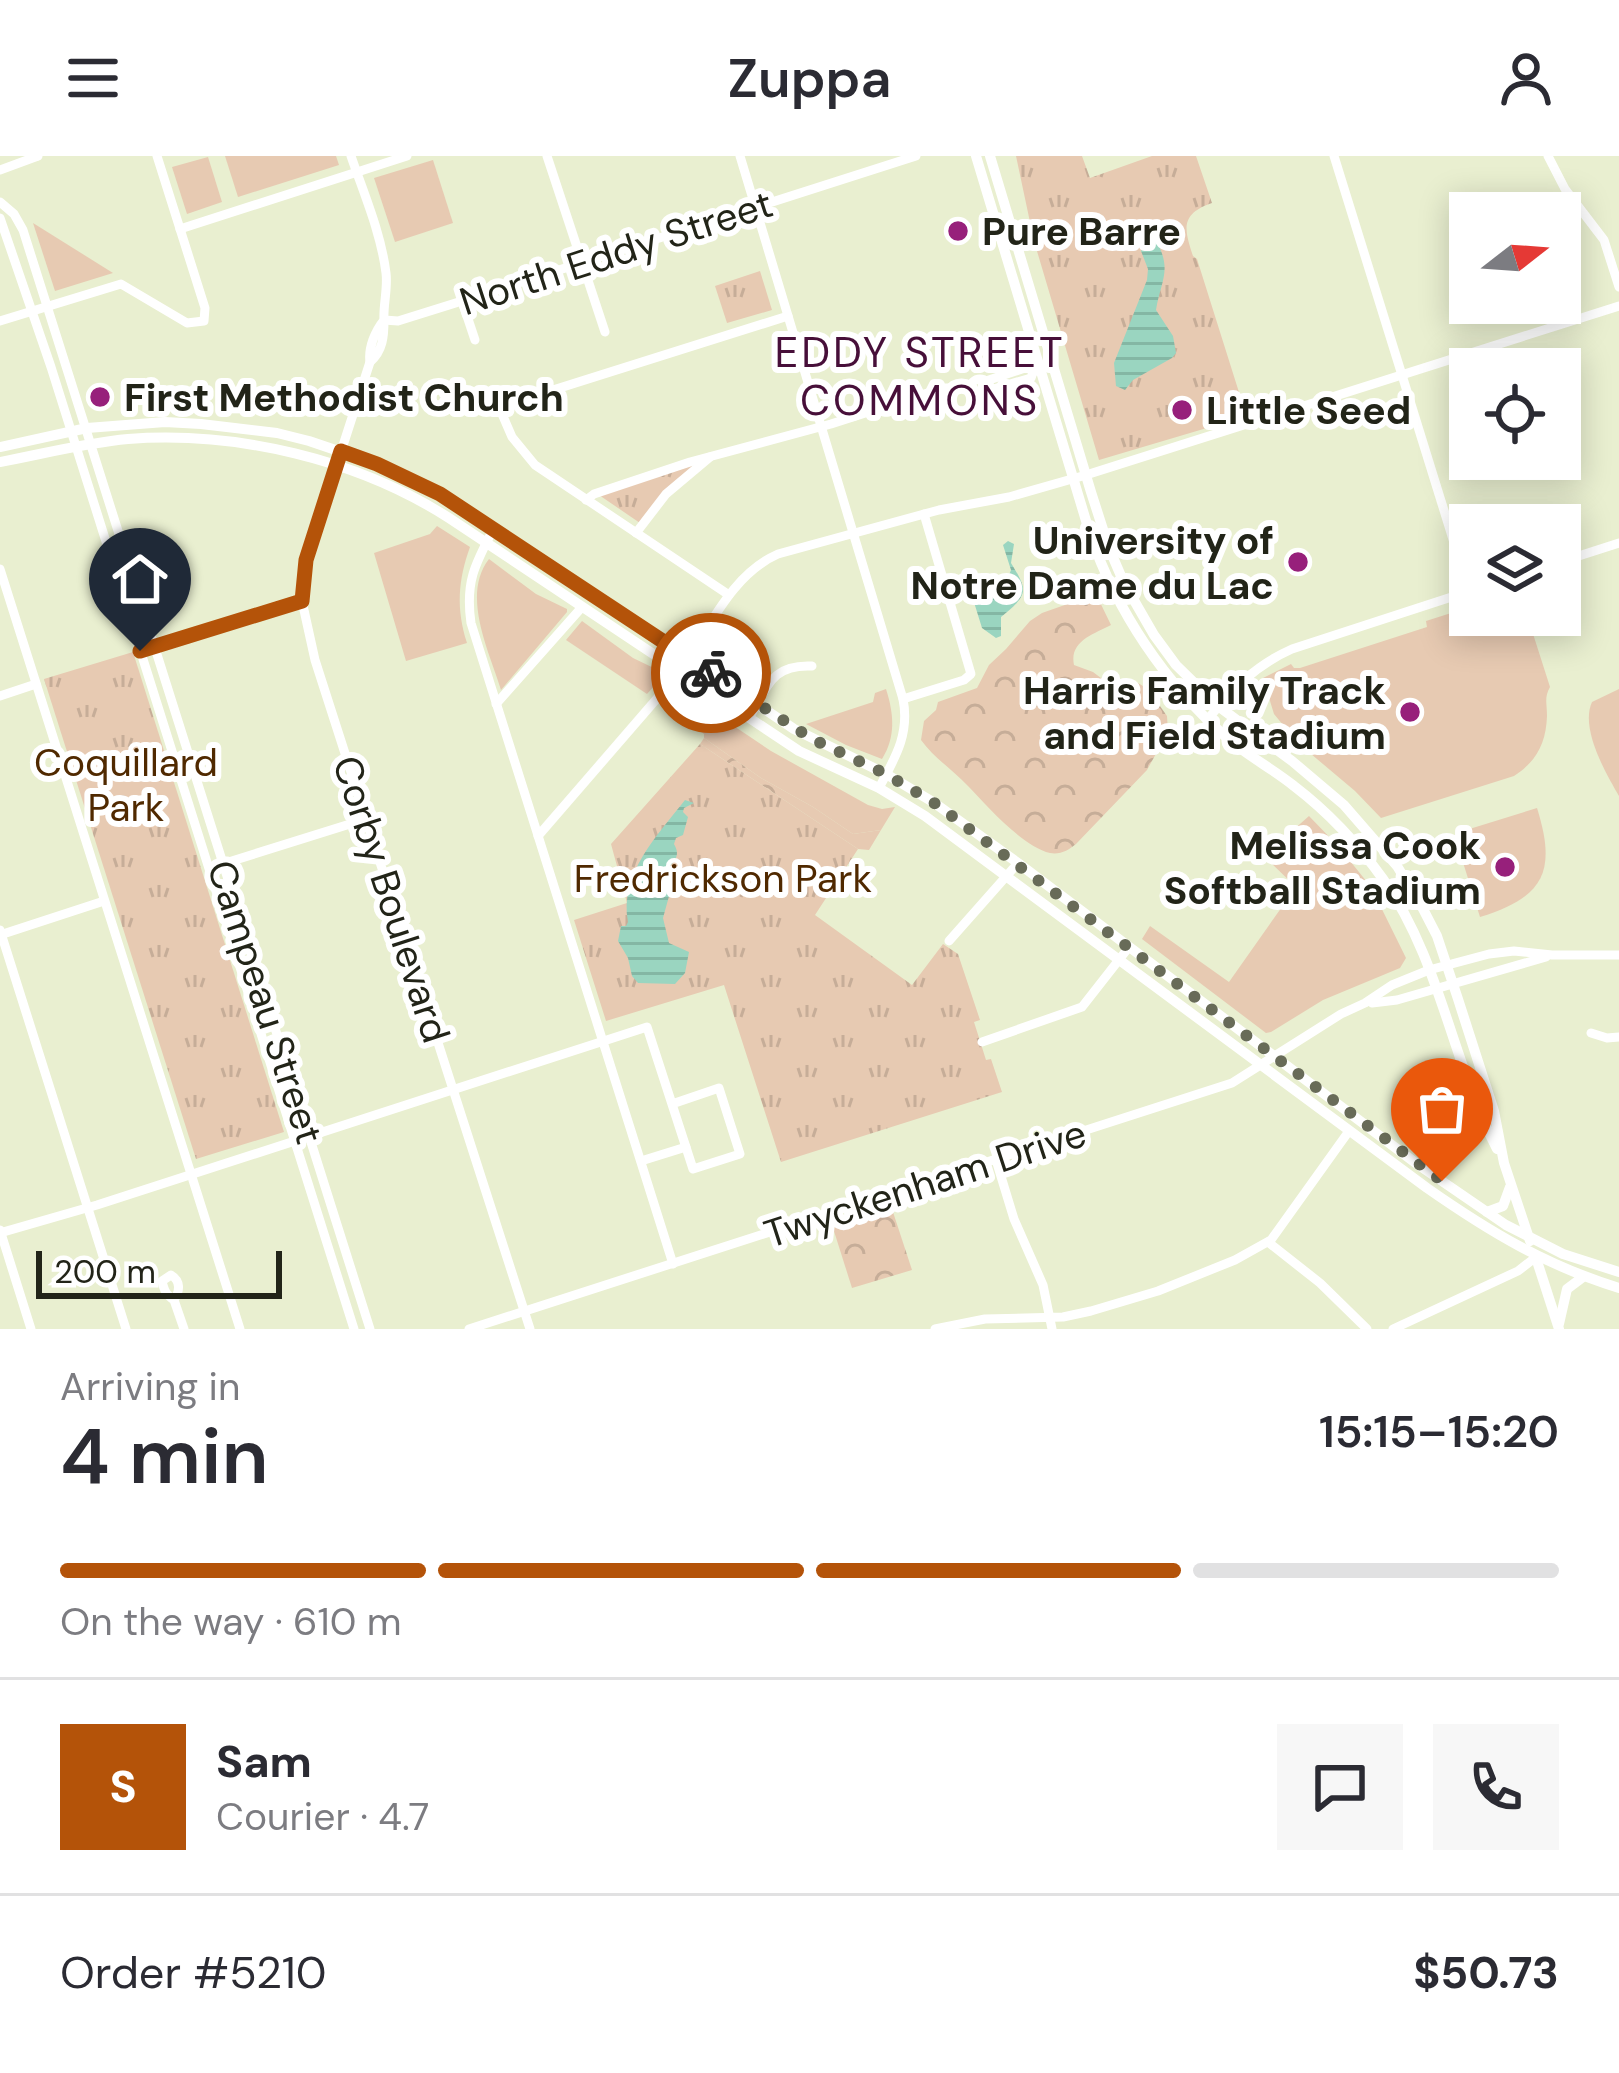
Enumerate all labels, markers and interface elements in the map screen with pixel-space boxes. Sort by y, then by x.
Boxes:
text: Zuppa [728,43,892,114]
icon: menu [60,45,126,111]
icon: person [1493,45,1559,111]
street label: North Eddy Street [453,178,779,327]
north arrow [1449,192,1581,324]
map controls [1449,192,1581,636]
place label: Pure Barre [982,206,1181,257]
marker: Pure Barre [945,218,971,244]
district label: EDDY STREET COMMONS [774,325,1066,428]
button: locate [1449,348,1581,480]
place label: First Methodist Church [124,372,564,423]
marker: First Methodist Church [87,384,113,410]
place label: Little Seed [1206,385,1411,436]
marker: Little Seed [1169,397,1195,423]
button: layers [1449,504,1581,636]
place label: University of Notre Dame du Lac [911,515,1274,611]
pin [89,528,191,651]
icon: home [107,546,173,612]
marker: University of Notre Dame du Lac [1285,549,1311,575]
courier [651,613,771,733]
icon: bike [678,640,744,706]
place label: Harris Family Track and Field Stadium [1023,665,1386,761]
marker: Harris Family Track and Field Stadium [1397,699,1423,725]
park label: Coquillard Park [34,737,218,833]
street label: Corby Boulevard [321,749,462,1049]
place label: Melissa Cook Softball Stadium [1164,820,1481,916]
park label: Fredrickson Park [574,853,872,904]
street label: Campeau Street [196,854,335,1150]
marker: Melissa Cook Softball Stadium [1492,854,1518,880]
pin [1391,1058,1493,1181]
icon: bag [1409,1076,1475,1142]
street label: Twyckenham Drive [758,1107,1093,1260]
scale bar [36,1245,282,1298]
text: 200 m [54,1250,156,1293]
text: Arriving in [60,1361,240,1412]
text: 15:15–15:20 [1319,1402,1559,1461]
text: 4 min [60,1406,269,1507]
text: On the way · 610 m [60,1596,401,1647]
button: chat [1277,1724,1403,1850]
button: phone [1433,1724,1559,1850]
text: Sam [216,1732,312,1791]
text: S [109,1757,137,1816]
text: Courier · 4.7 [216,1791,429,1842]
text: Order #5210 [60,1943,327,2002]
text: $50.73 [1413,1943,1559,2002]

